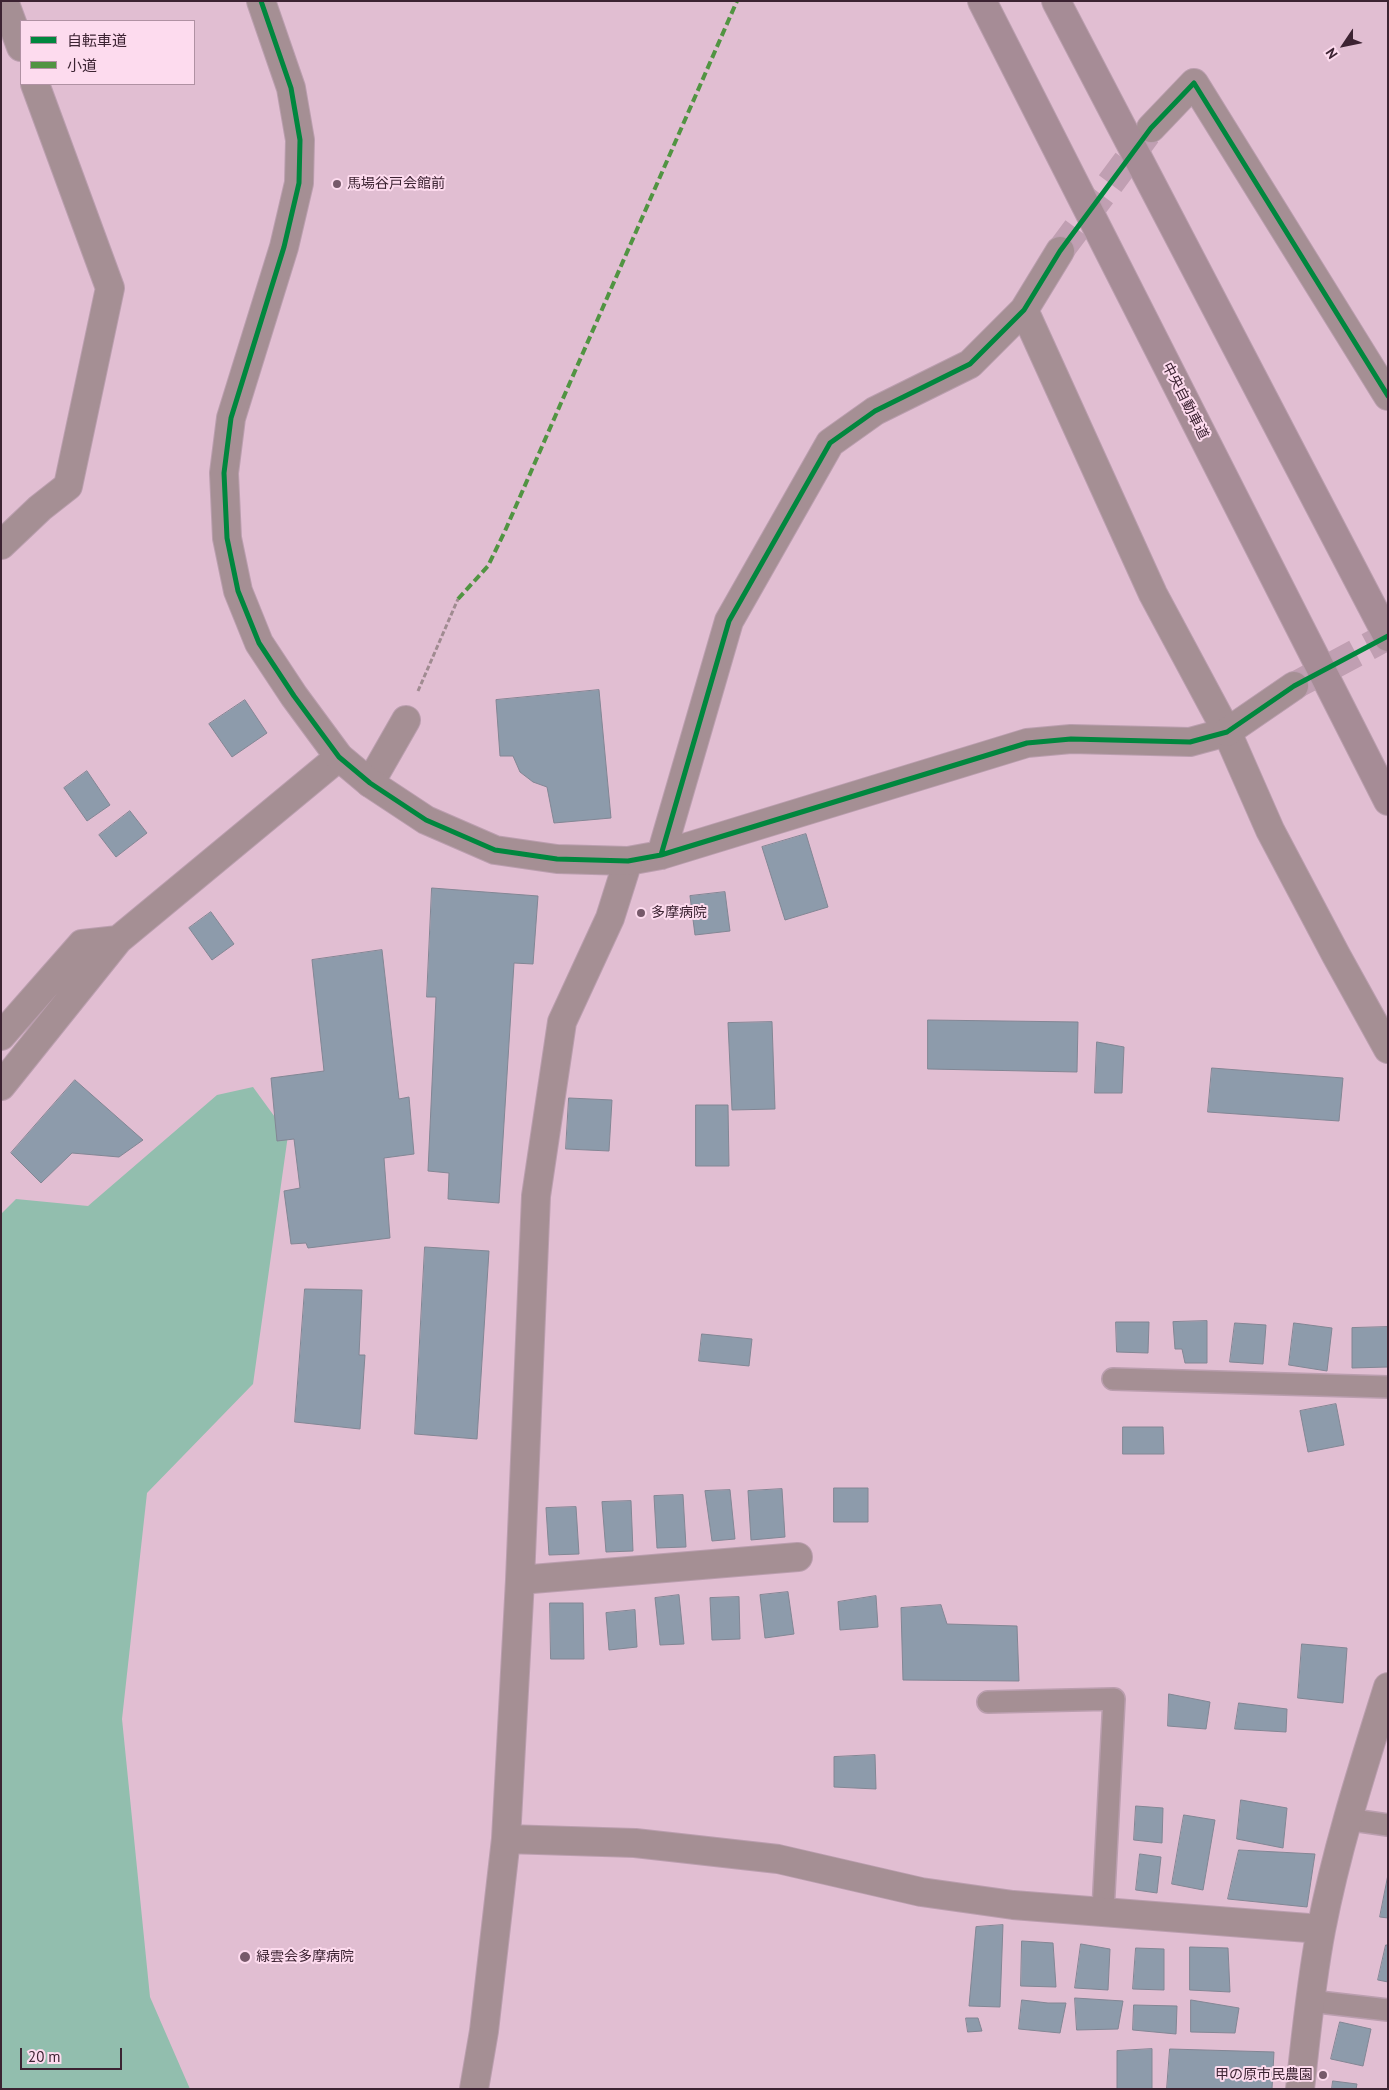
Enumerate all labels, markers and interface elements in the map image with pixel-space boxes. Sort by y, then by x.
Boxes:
legend [20,20,195,85]
north arrow [1319,20,1369,70]
text: 自転車道 [67,31,127,50]
text: N [1322,45,1342,62]
text: 小道 [67,56,97,75]
place label: 馬場谷戸会館前 [347,176,445,192]
marker: 馬場谷戸会館前 [331,178,343,190]
street label: 中央自動車道 [1158,360,1212,442]
place label: 多摩病院 [651,905,707,921]
marker: 多摩病院 [635,907,647,919]
place label: 緑雲会多摩病院 [256,1949,354,1965]
marker: 緑雲会多摩病院 [238,1950,252,1964]
scale bar [22,2038,125,2070]
text: 20 m [28,2047,61,2066]
place label: 甲の原市民農園 [1215,2067,1313,2083]
marker: 甲の原市民農園 [1317,2069,1329,2081]

